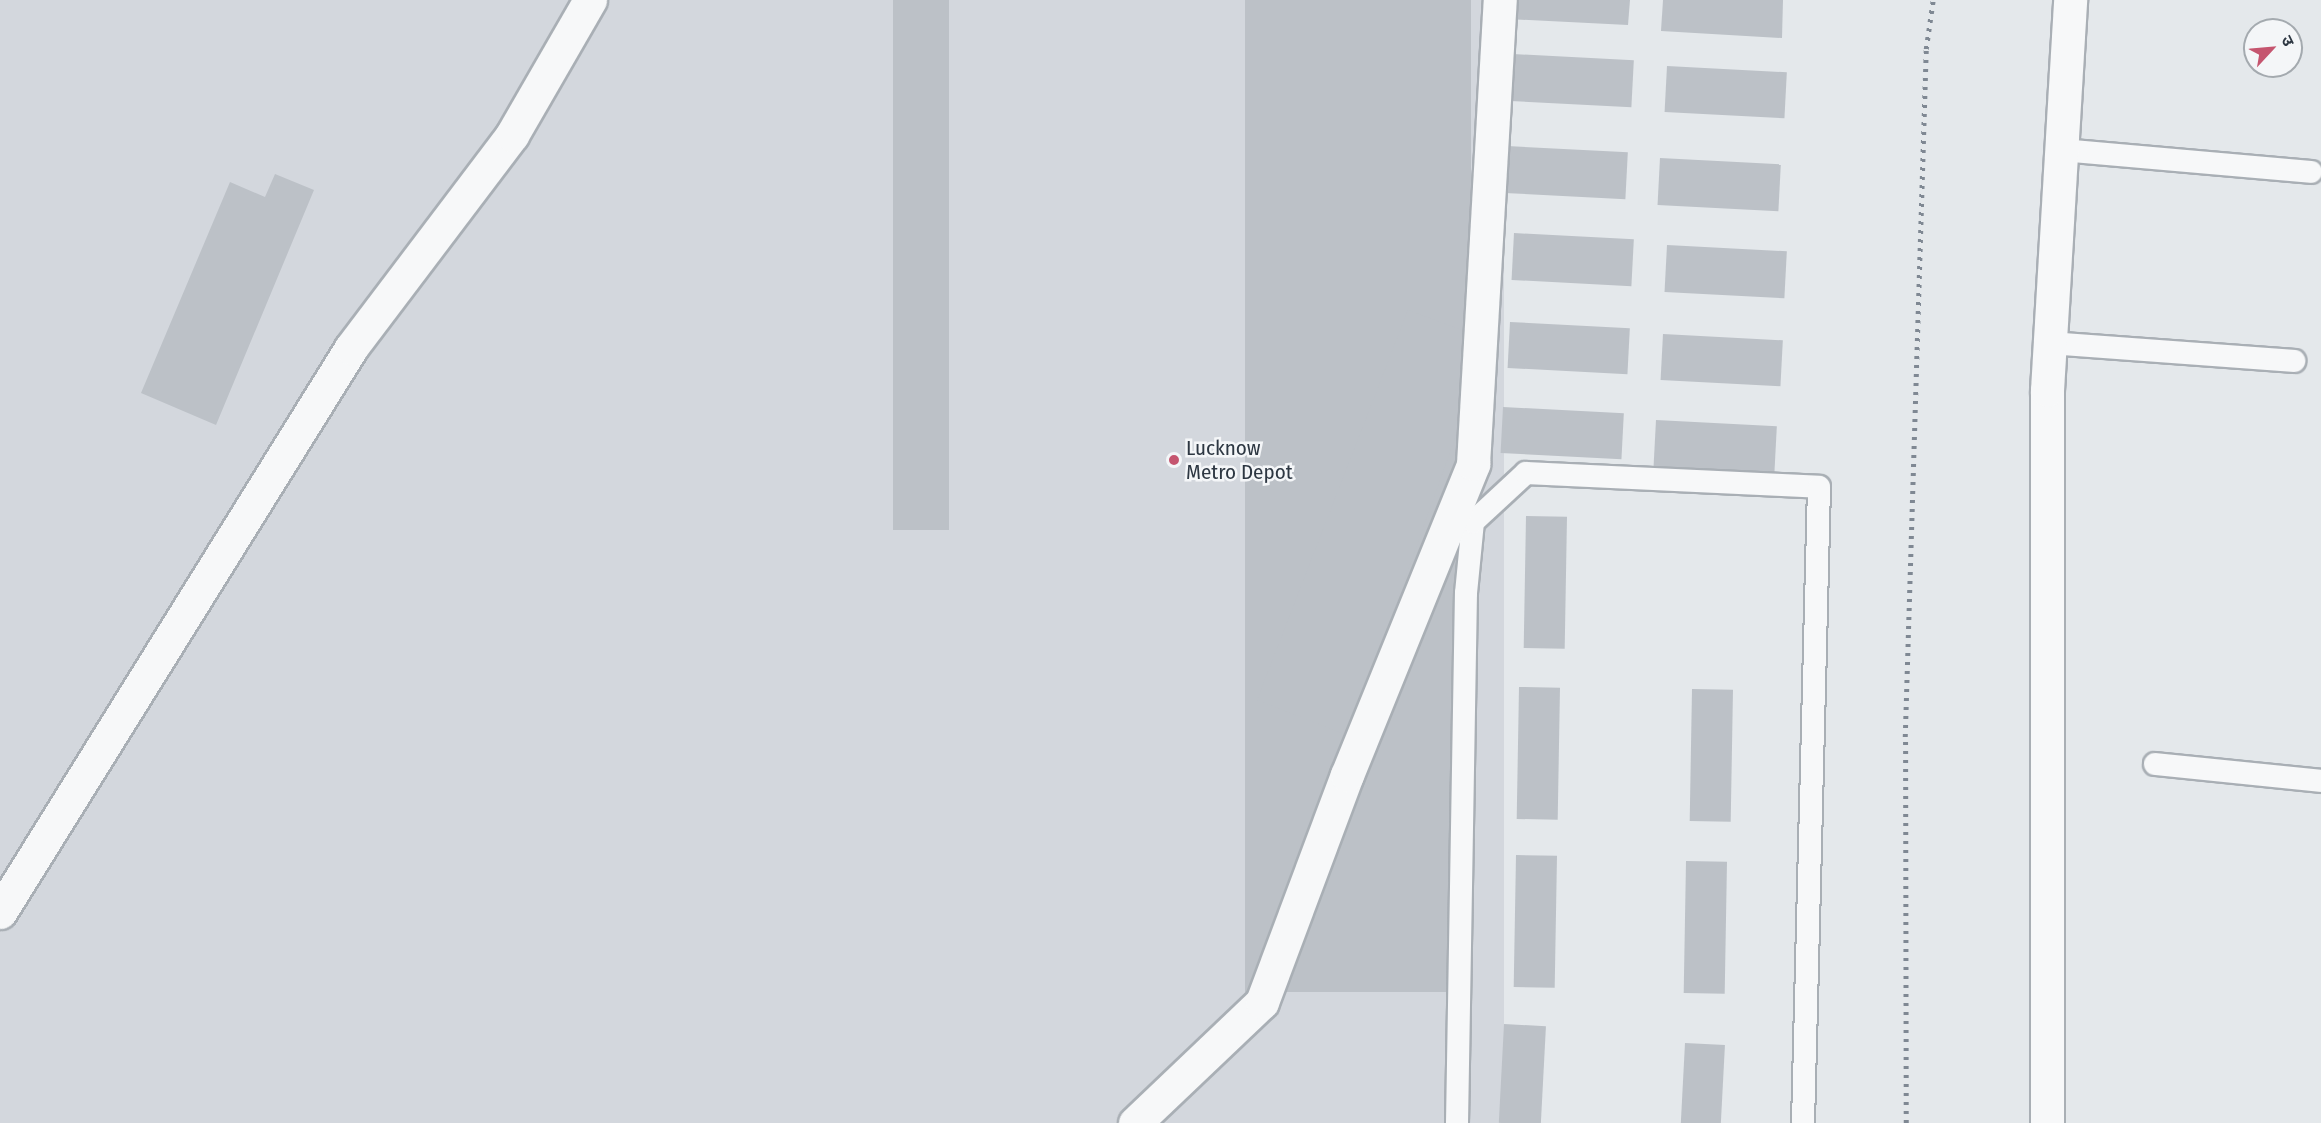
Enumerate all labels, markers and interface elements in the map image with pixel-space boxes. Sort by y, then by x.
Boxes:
north arrow [2243,18,2303,78]
text: उ [2277,32,2298,49]
place label: Lucknow Metro Depot [1186,435,1293,485]
marker: Lucknow Metro Depot [1167,453,1181,467]

